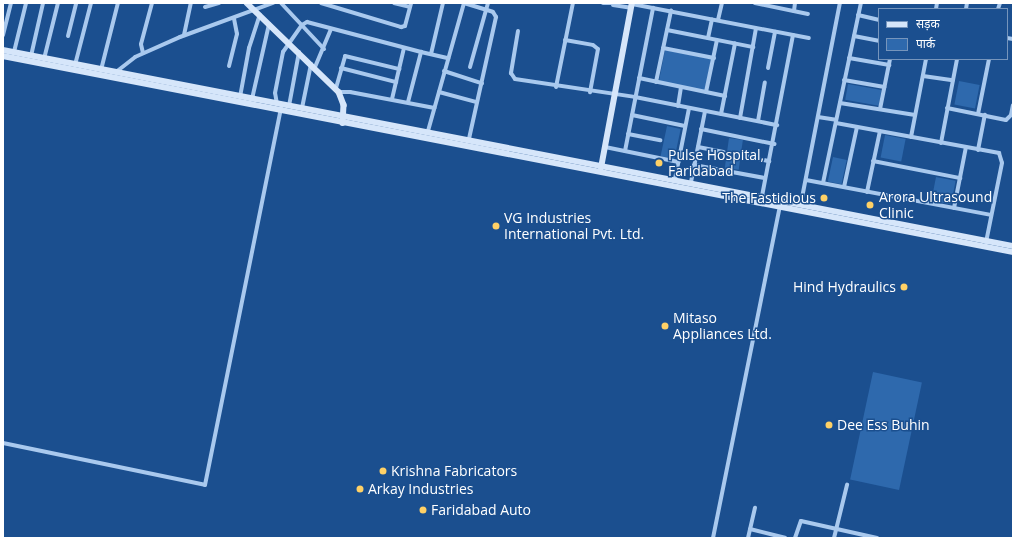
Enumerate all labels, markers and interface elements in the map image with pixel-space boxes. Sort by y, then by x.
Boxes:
legend [878,8,1008,60]
text: सड़क [916,15,940,32]
text: पार्क [916,35,935,52]
place label: Pulse Hospital, Faridabad [668,147,764,180]
marker: Pulse Hospital, Faridabad [653,157,665,169]
place label: Arora Ultrasound Clinic [879,189,992,222]
place label: The Fastidious [722,190,816,206]
marker: The Fastidious [819,193,829,203]
marker: Arora Ultrasound Clinic [864,199,876,211]
place label: VG Industries International Pvt. Ltd. [504,210,644,242]
marker: VG Industries International Pvt. Ltd. [491,221,501,231]
place label: Hind Hydraulics [793,279,896,295]
marker: Hind Hydraulics [899,282,909,292]
place label: Mitaso Appliances Ltd. [673,310,772,342]
marker: Mitaso Appliances Ltd. [660,321,670,331]
place label: Dee Ess Buhin [837,417,930,433]
marker: Dee Ess Buhin [824,420,834,430]
place label: Krishna Fabricators [391,463,517,479]
marker: Krishna Fabricators [378,466,388,476]
place label: Arkay Industries [368,481,473,497]
marker: Arkay Industries [355,484,365,494]
place label: Faridabad Auto [431,502,531,518]
marker: Faridabad Auto [418,505,428,515]

